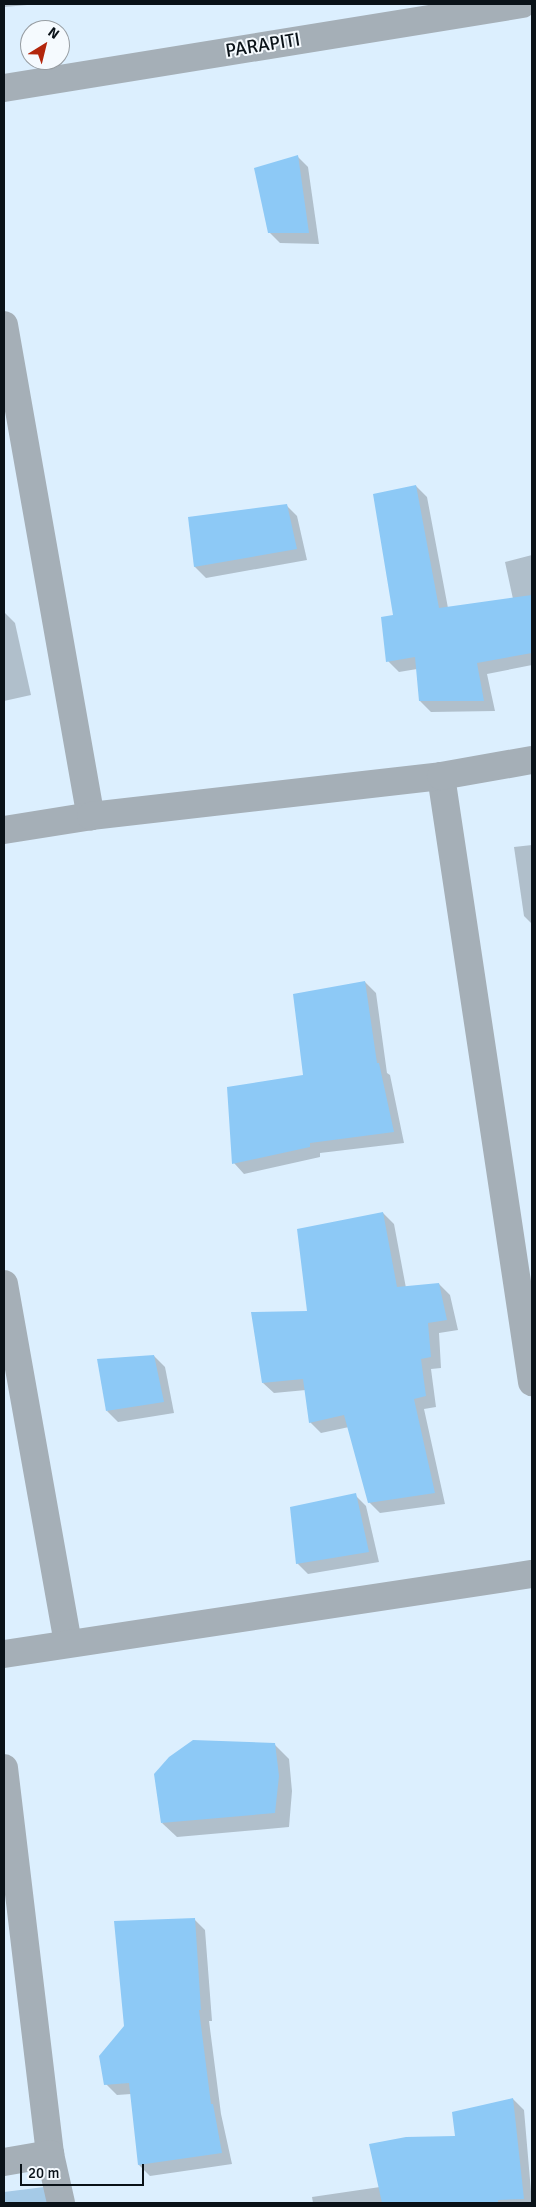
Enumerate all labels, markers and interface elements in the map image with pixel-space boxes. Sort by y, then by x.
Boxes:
north arrow [20,20,70,70]
text: N [45,24,62,43]
street label: PARAPITI [224,29,302,63]
scale bar [22,2154,146,2186]
text: 20 m [28,2164,59,2182]

